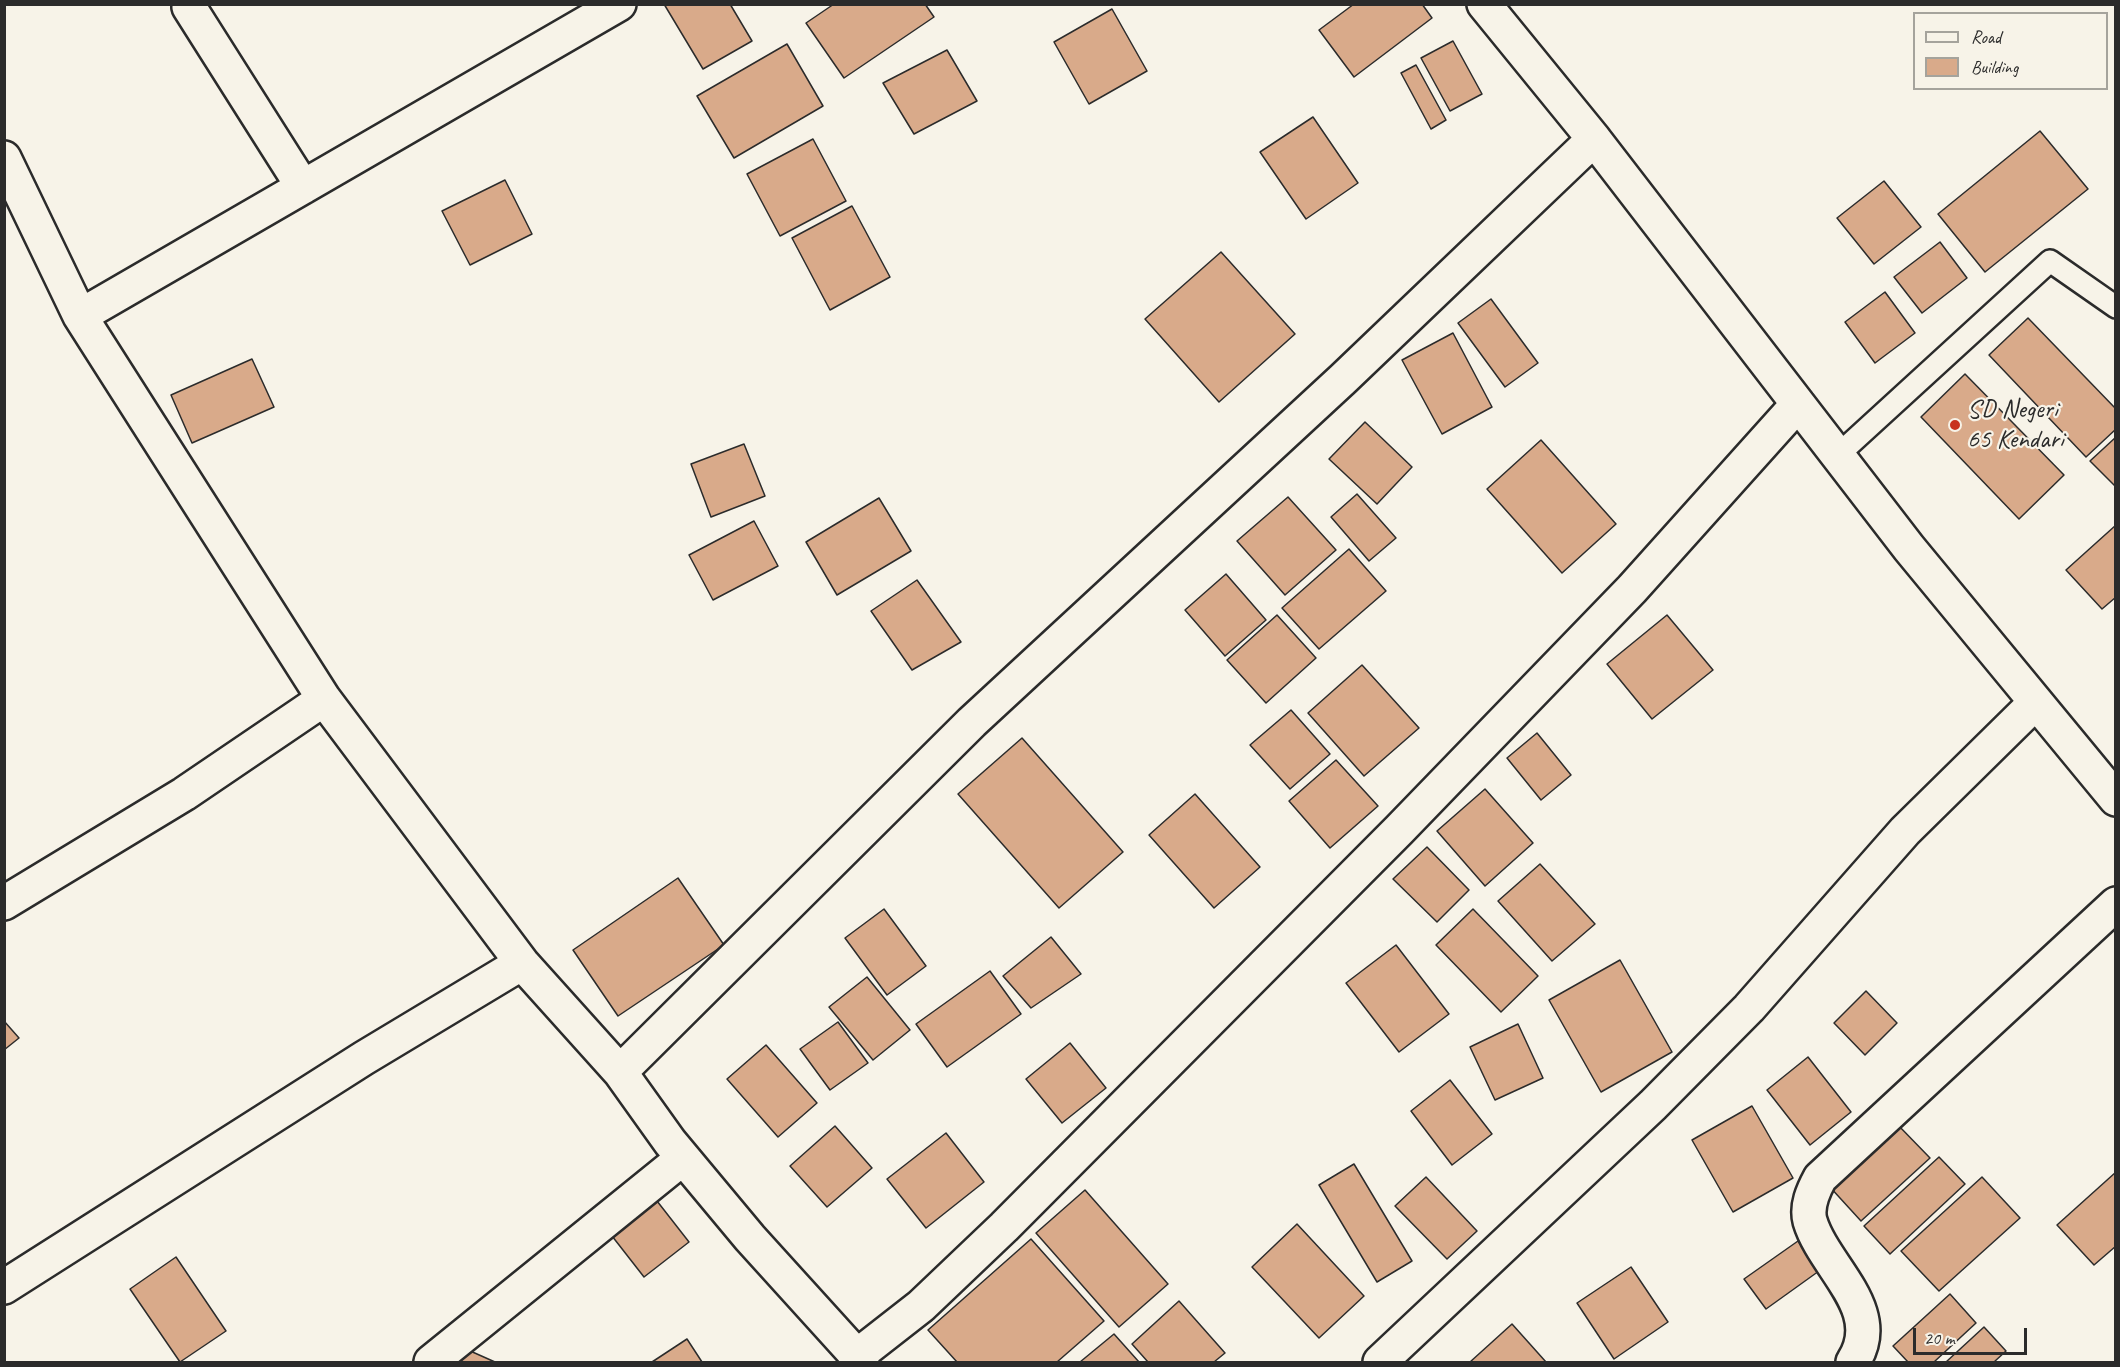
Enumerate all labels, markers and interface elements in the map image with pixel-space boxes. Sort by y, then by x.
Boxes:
legend [1913,12,2108,90]
text: Road [1971,26,2001,48]
text: Building [1971,56,2018,78]
place label: SD Negeri 65 Kendari [1967,394,2064,455]
marker: SD Negeri 65 Kendari [1948,418,1962,432]
scale bar [1916,1316,2030,1354]
text: 20 m [1924,1327,1955,1349]

